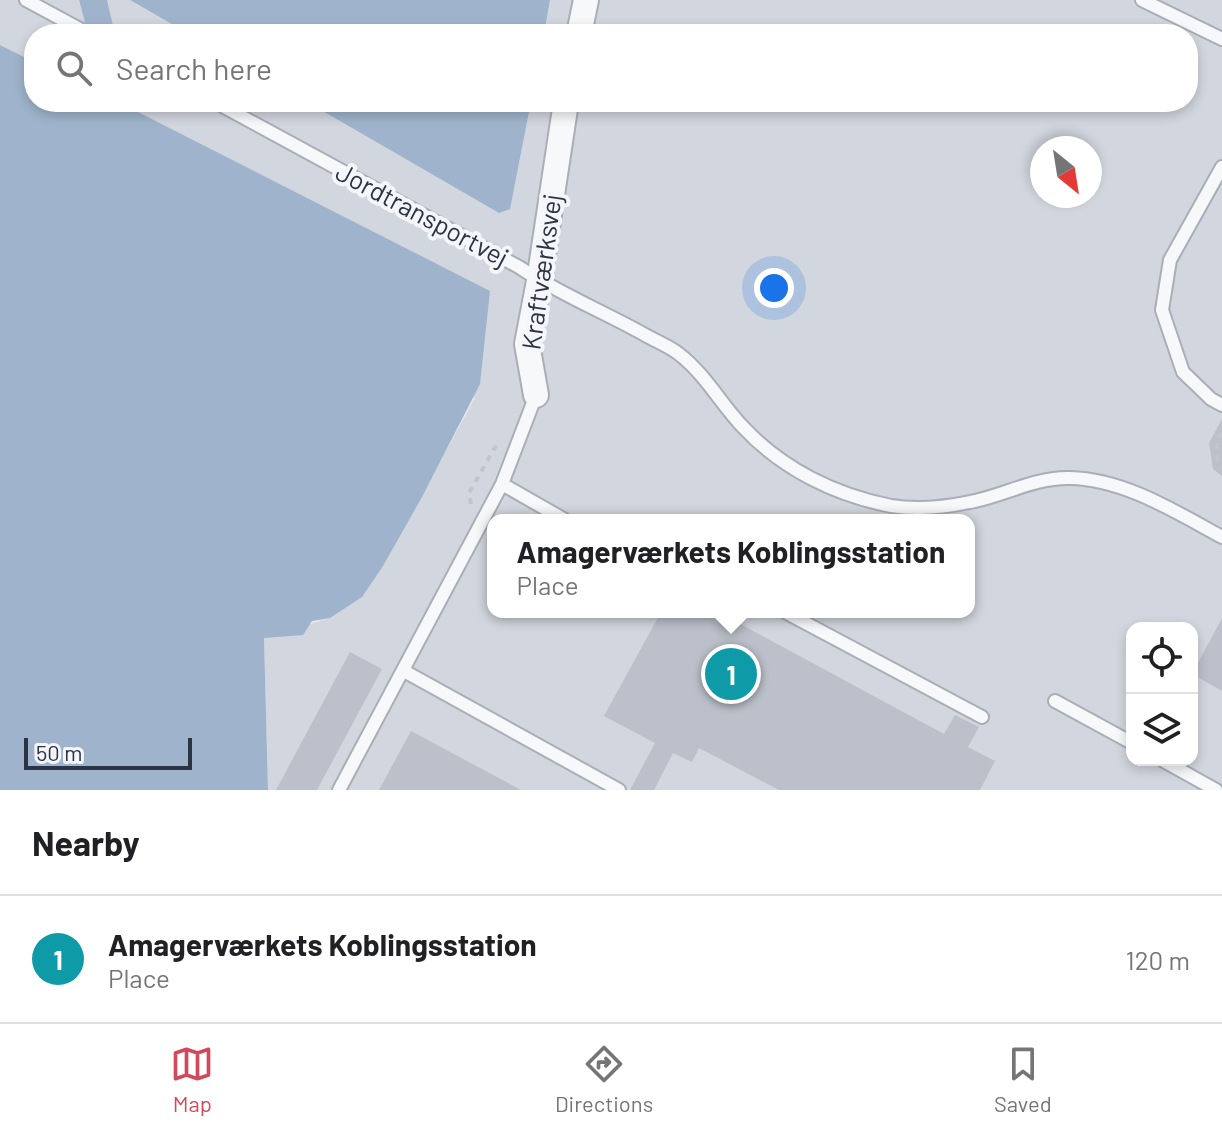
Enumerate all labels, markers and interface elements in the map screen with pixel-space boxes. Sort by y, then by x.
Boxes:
search box [24,24,1198,112]
icon: search [52,46,96,90]
text: Search here [116,50,272,86]
north arrow [1030,136,1102,208]
street label: Jordtransportvej [331,155,514,272]
street label: Kraftværksvej [514,192,567,352]
your location [754,268,794,308]
popup [487,514,975,618]
text: Amagerværkets Koblingsstation [517,533,945,569]
text: Place [517,569,579,600]
map controls [1126,622,1198,766]
button: locate [1126,622,1198,694]
pin: 1 [705,644,757,704]
button: layers [1126,694,1198,766]
scale bar [24,734,192,770]
text: 50 m [36,739,82,765]
text: Nearby [32,822,140,863]
text: Amagerværkets Koblingsstation [108,926,537,962]
text: 1 [53,944,63,975]
text: 120 m [1126,944,1190,975]
text: Place [108,962,170,993]
tab: Map [170,1042,214,1116]
tab: Directions [555,1042,653,1116]
tab: Saved [994,1042,1052,1116]

